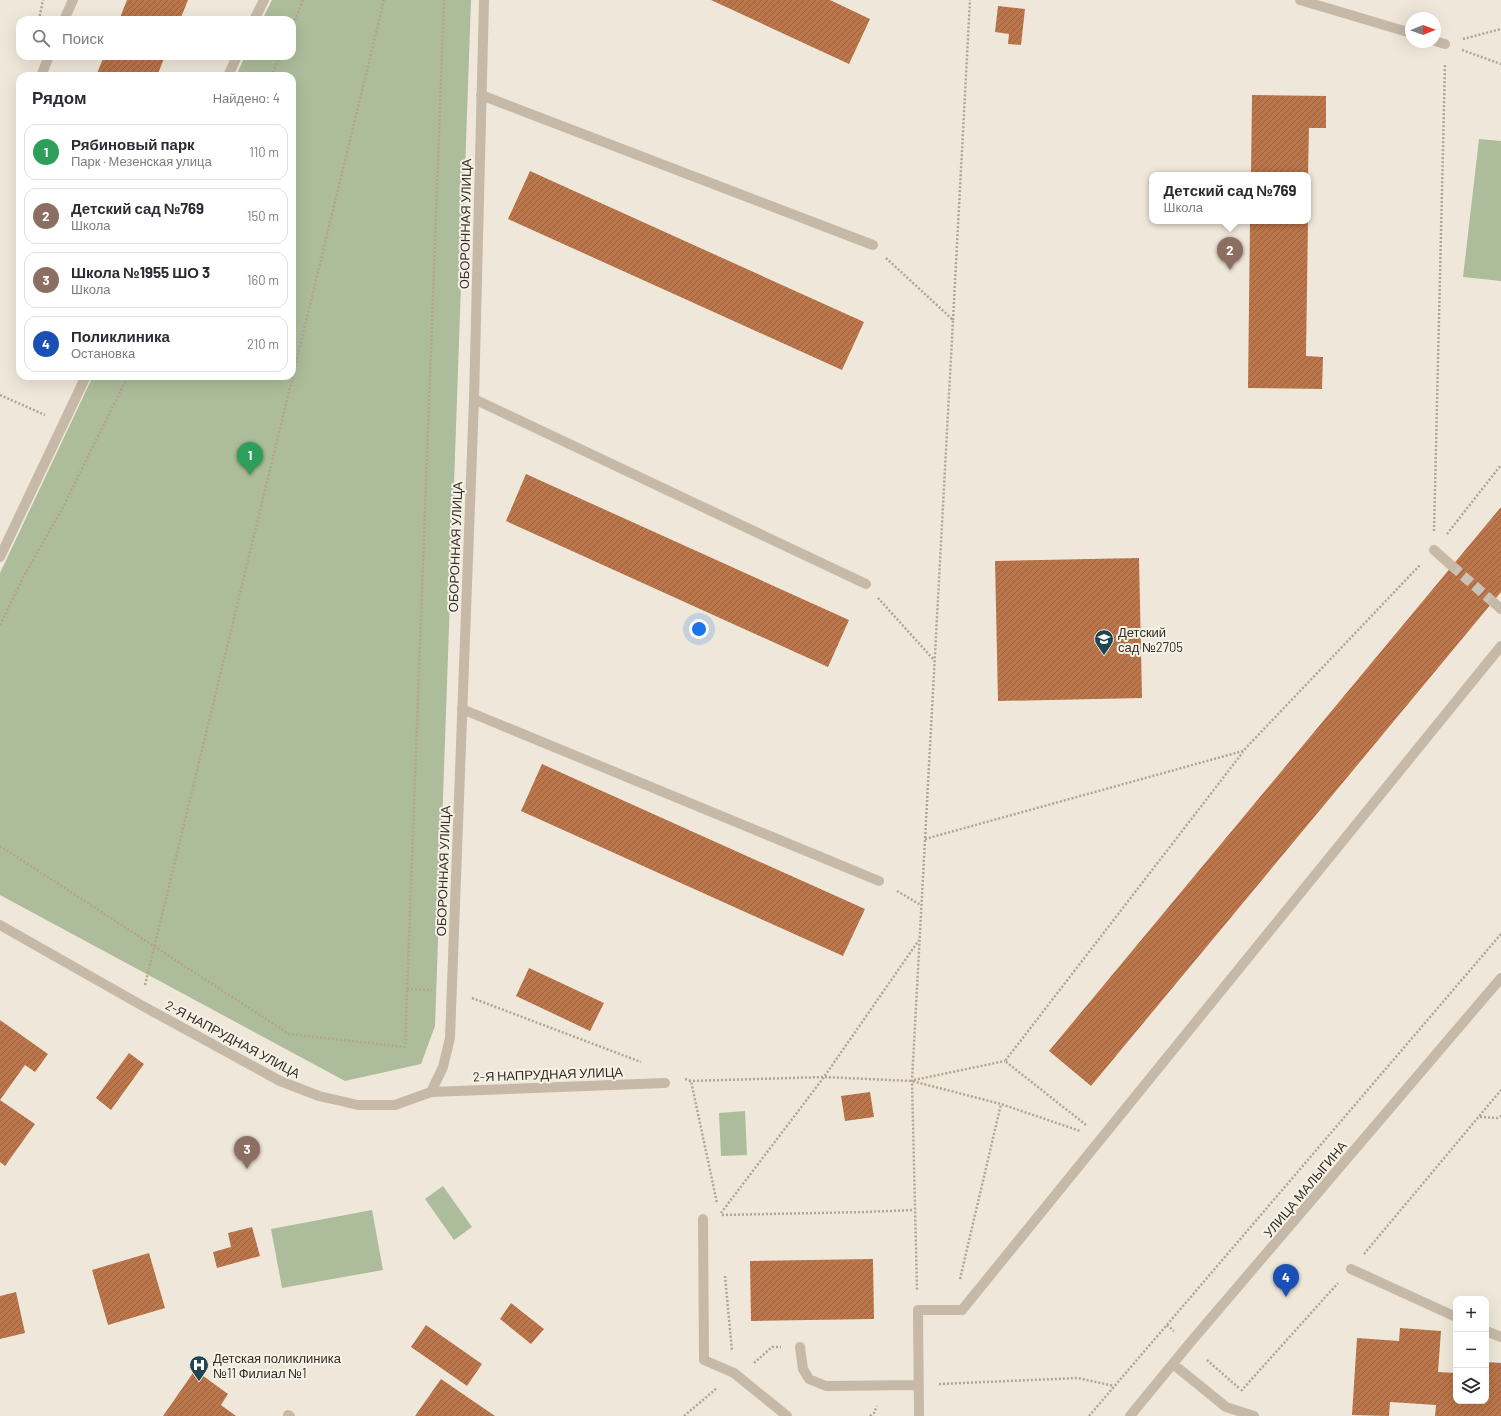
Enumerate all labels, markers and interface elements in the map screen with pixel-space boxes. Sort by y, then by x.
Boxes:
north arrow [1405,12,1441,48]
search box [16,16,296,60]
icon: search [30,27,52,49]
text: Поиск [62,29,104,47]
text: Рядом [32,87,87,107]
text: Найдено: 4 [213,90,280,106]
text: Рябиновый парк [71,135,195,153]
text: 1 [44,144,48,160]
text: 110 m [249,144,279,160]
text: Парк · Мезенская улица [71,153,212,169]
street label: ОБОРОННАЯ УЛИЦА [456,158,474,289]
popup [1149,172,1311,224]
text: Детский сад №769 [1163,181,1297,199]
text: Детский сад №769 [71,199,204,217]
text: Школа [1163,199,1203,215]
text: 2 [42,208,50,224]
text: 150 m [247,208,279,224]
text: Школа [71,217,111,233]
pin: 2 [1217,237,1243,270]
text: Школа №1955 ШО 3 [71,263,210,281]
text: 3 [42,272,50,288]
text: 160 m [247,272,279,288]
text: Школа [71,281,111,297]
text: Поликлиника [71,327,170,345]
text: 4 [42,336,50,352]
text: 210 m [247,336,279,352]
text: Остановка [71,345,135,361]
pin: 1 [237,442,263,475]
street label: ОБОРОННАЯ УЛИЦА [445,481,465,613]
your location [689,619,709,639]
place label: Детский сад №2705 [1118,624,1183,655]
school or university icon: Детский сад №2705 [1093,628,1115,656]
street label: ОБОРОННАЯ УЛИЦА [433,805,453,937]
street label: 2-Я НАПРУДНАЯ УЛИЦА [163,997,303,1081]
street label: 2-Я НАПРУДНАЯ УЛИЦА [473,1063,624,1085]
pin: 3 [234,1136,260,1169]
street label: УЛИЦА МАЛЫГИНА [1260,1137,1350,1240]
pin: 4 [1273,1264,1299,1297]
map controls [1453,1296,1489,1404]
button: + [1453,1296,1489,1332]
button: − [1453,1332,1489,1368]
place label: Детская поликлиника №11 Филиал №1 [213,1350,342,1381]
hospital icon: Детская поликлиника №11 Филиал №1 [188,1354,210,1382]
button: layers [1453,1368,1489,1404]

